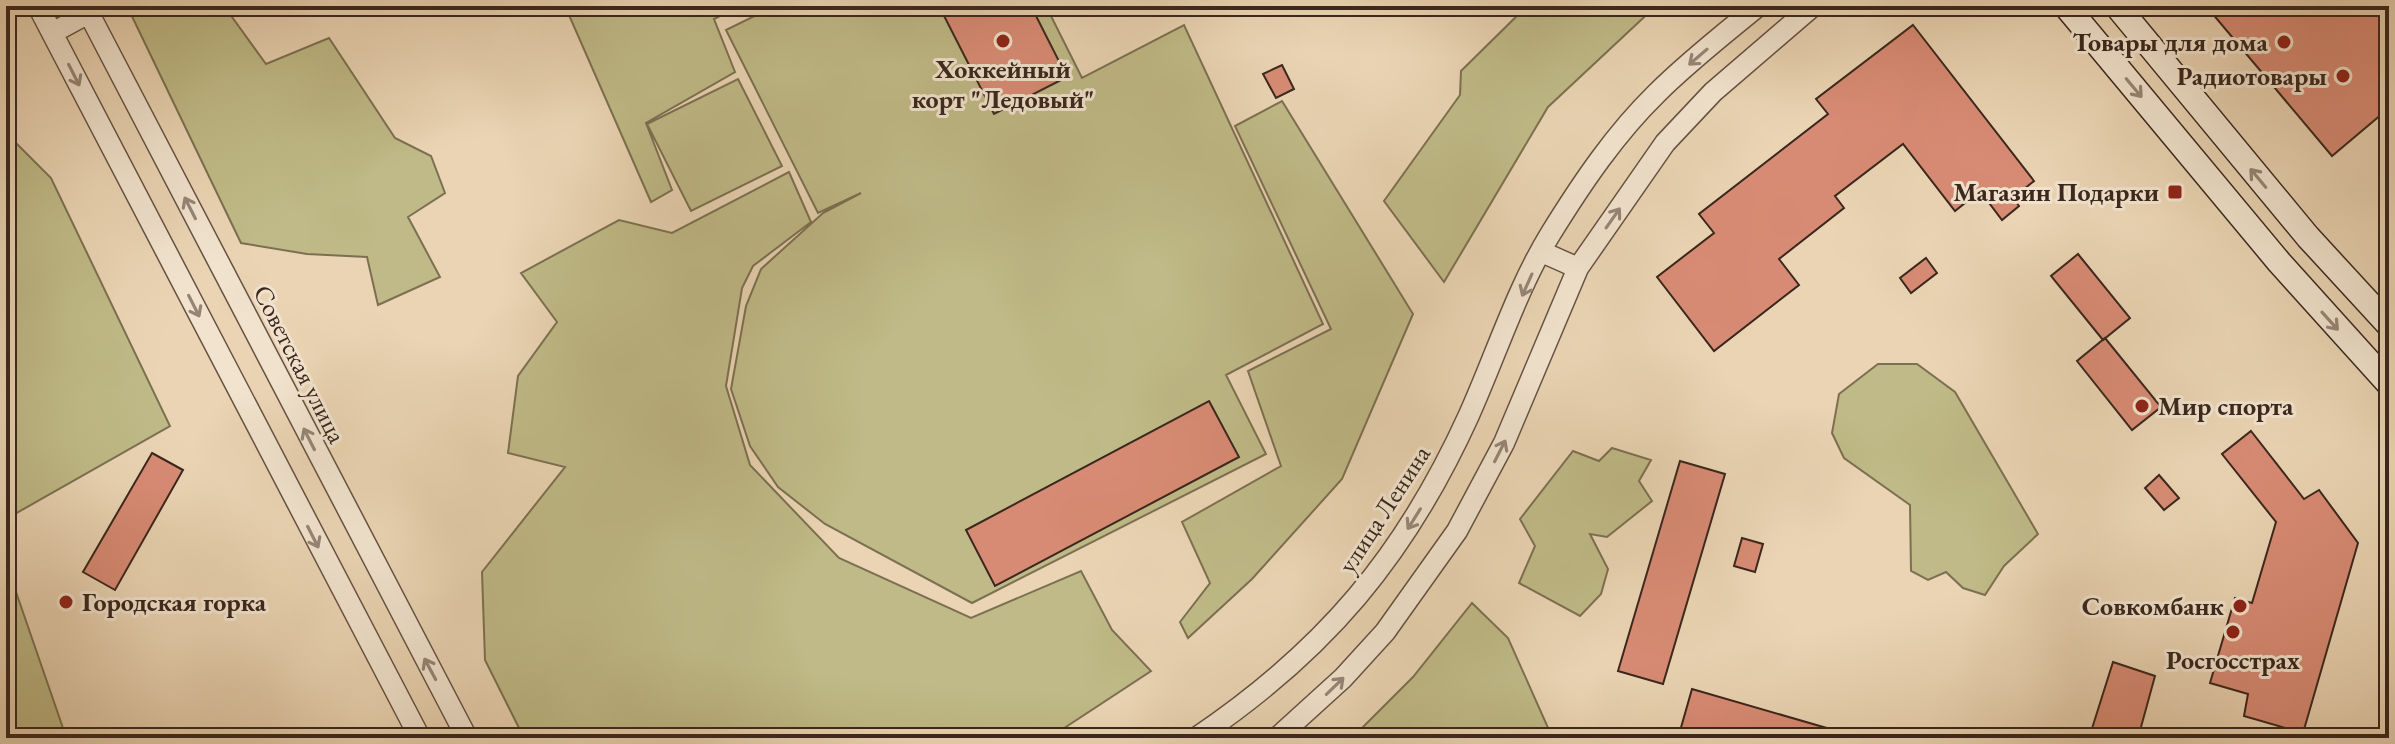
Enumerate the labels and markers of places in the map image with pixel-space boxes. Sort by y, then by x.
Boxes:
place label: Товары для дома [2072,25,2269,59]
marker: Хоккейный корт "Ледовый" [994,32,1012,50]
marker: Товары для дома [2275,33,2293,51]
place label: Хоккейный корт "Ледовый" [912,52,1094,116]
place label: Радиотовары [2177,59,2327,93]
marker: Радиотовары [2334,67,2352,85]
place label: Магазин Подарки [1953,175,2159,209]
marker: Магазин Подарки [2166,183,2184,201]
place label: Мир спорта [2158,389,2294,423]
marker: Мир спорта [2133,397,2151,415]
place label: Городская горка [82,585,267,619]
place label: Совкомбанк [2082,589,2225,623]
marker: Городская горка [57,593,75,611]
marker: Совкомбанк [2231,597,2249,615]
marker: Росгосстрах [2224,623,2242,641]
place label: Росгосстрах [2166,643,2300,677]

